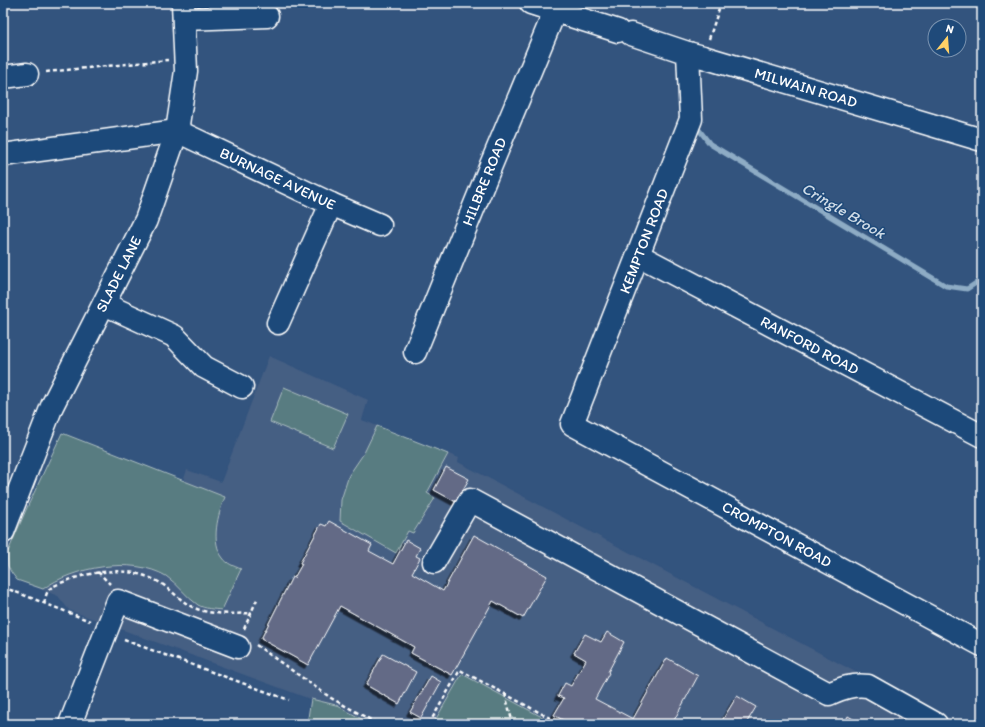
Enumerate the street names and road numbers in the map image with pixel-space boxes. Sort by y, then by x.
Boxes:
street label: MILWAIN ROAD [752,64,860,111]
street label: HILBRE ROAD [458,135,511,228]
street label: BURNAGE AVENUE [217,144,338,214]
street label: KEMPTON ROAD [616,186,672,296]
street label: SLADE LANE [92,233,145,315]
street label: RANFORD ROAD [757,312,862,379]
street label: CROMPTON ROAD [719,497,835,571]

